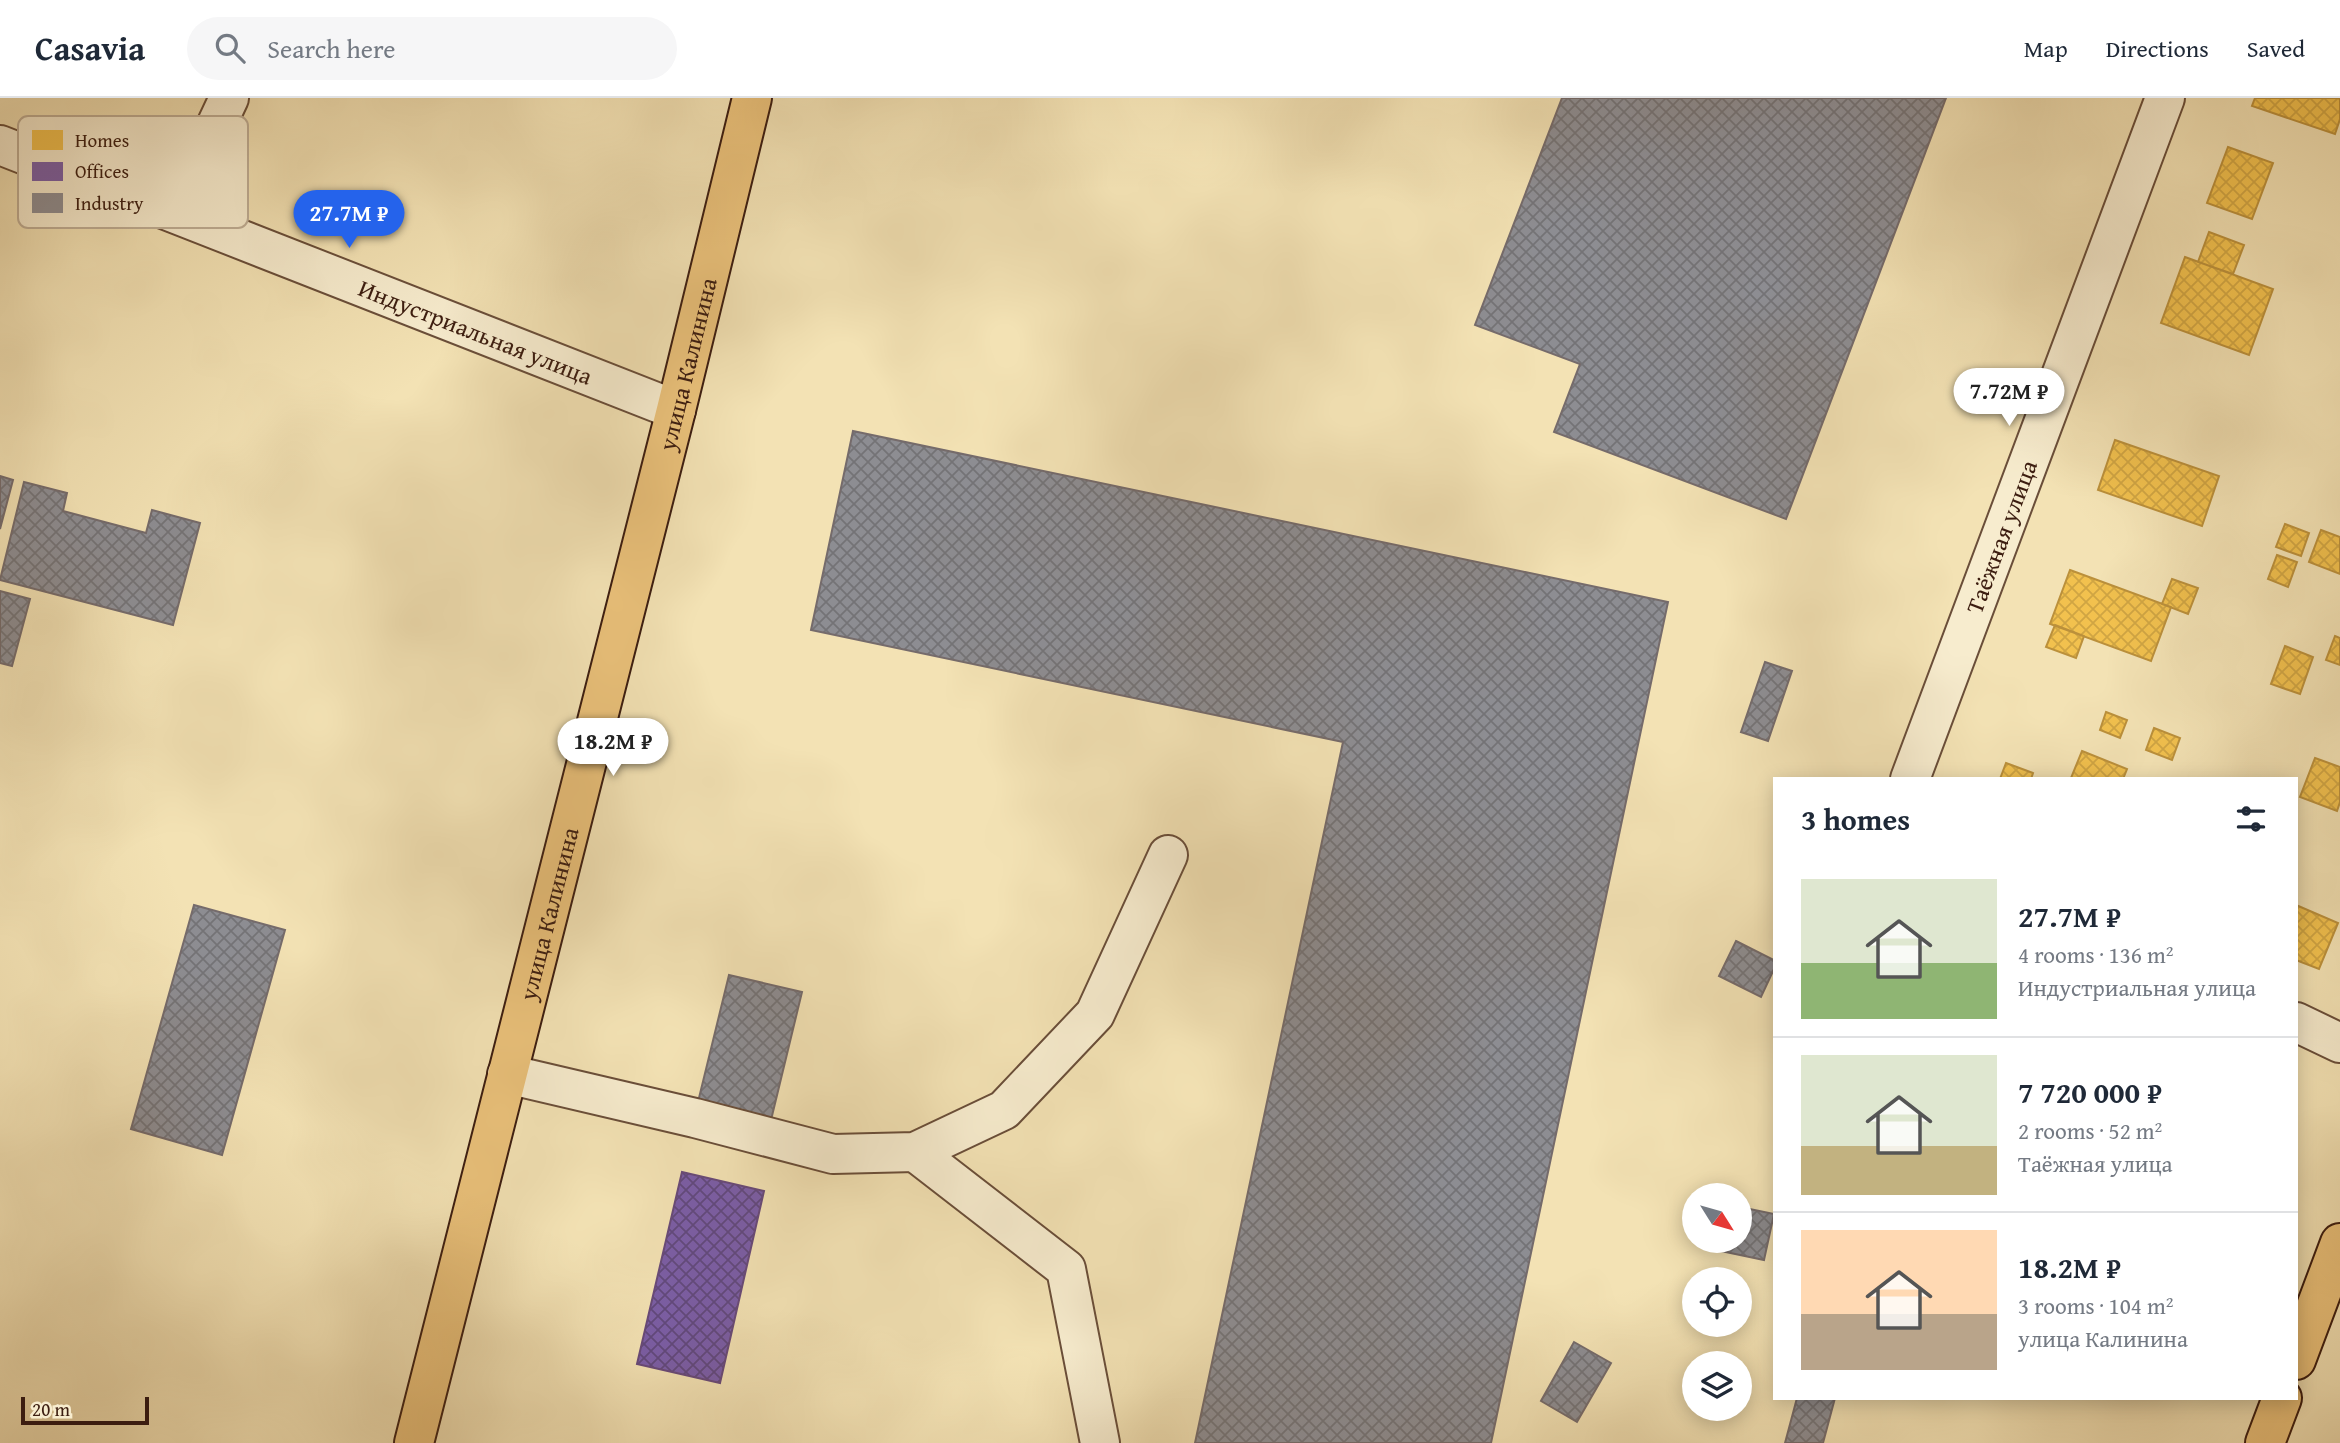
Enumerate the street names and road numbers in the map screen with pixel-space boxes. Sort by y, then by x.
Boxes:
street label: Индустриальная улица [354,270,598,393]
street label: улица Калинина [649,273,725,455]
street label: Таёжная улица [1956,454,2046,618]
street label: улица Калинина [509,823,587,1005]

